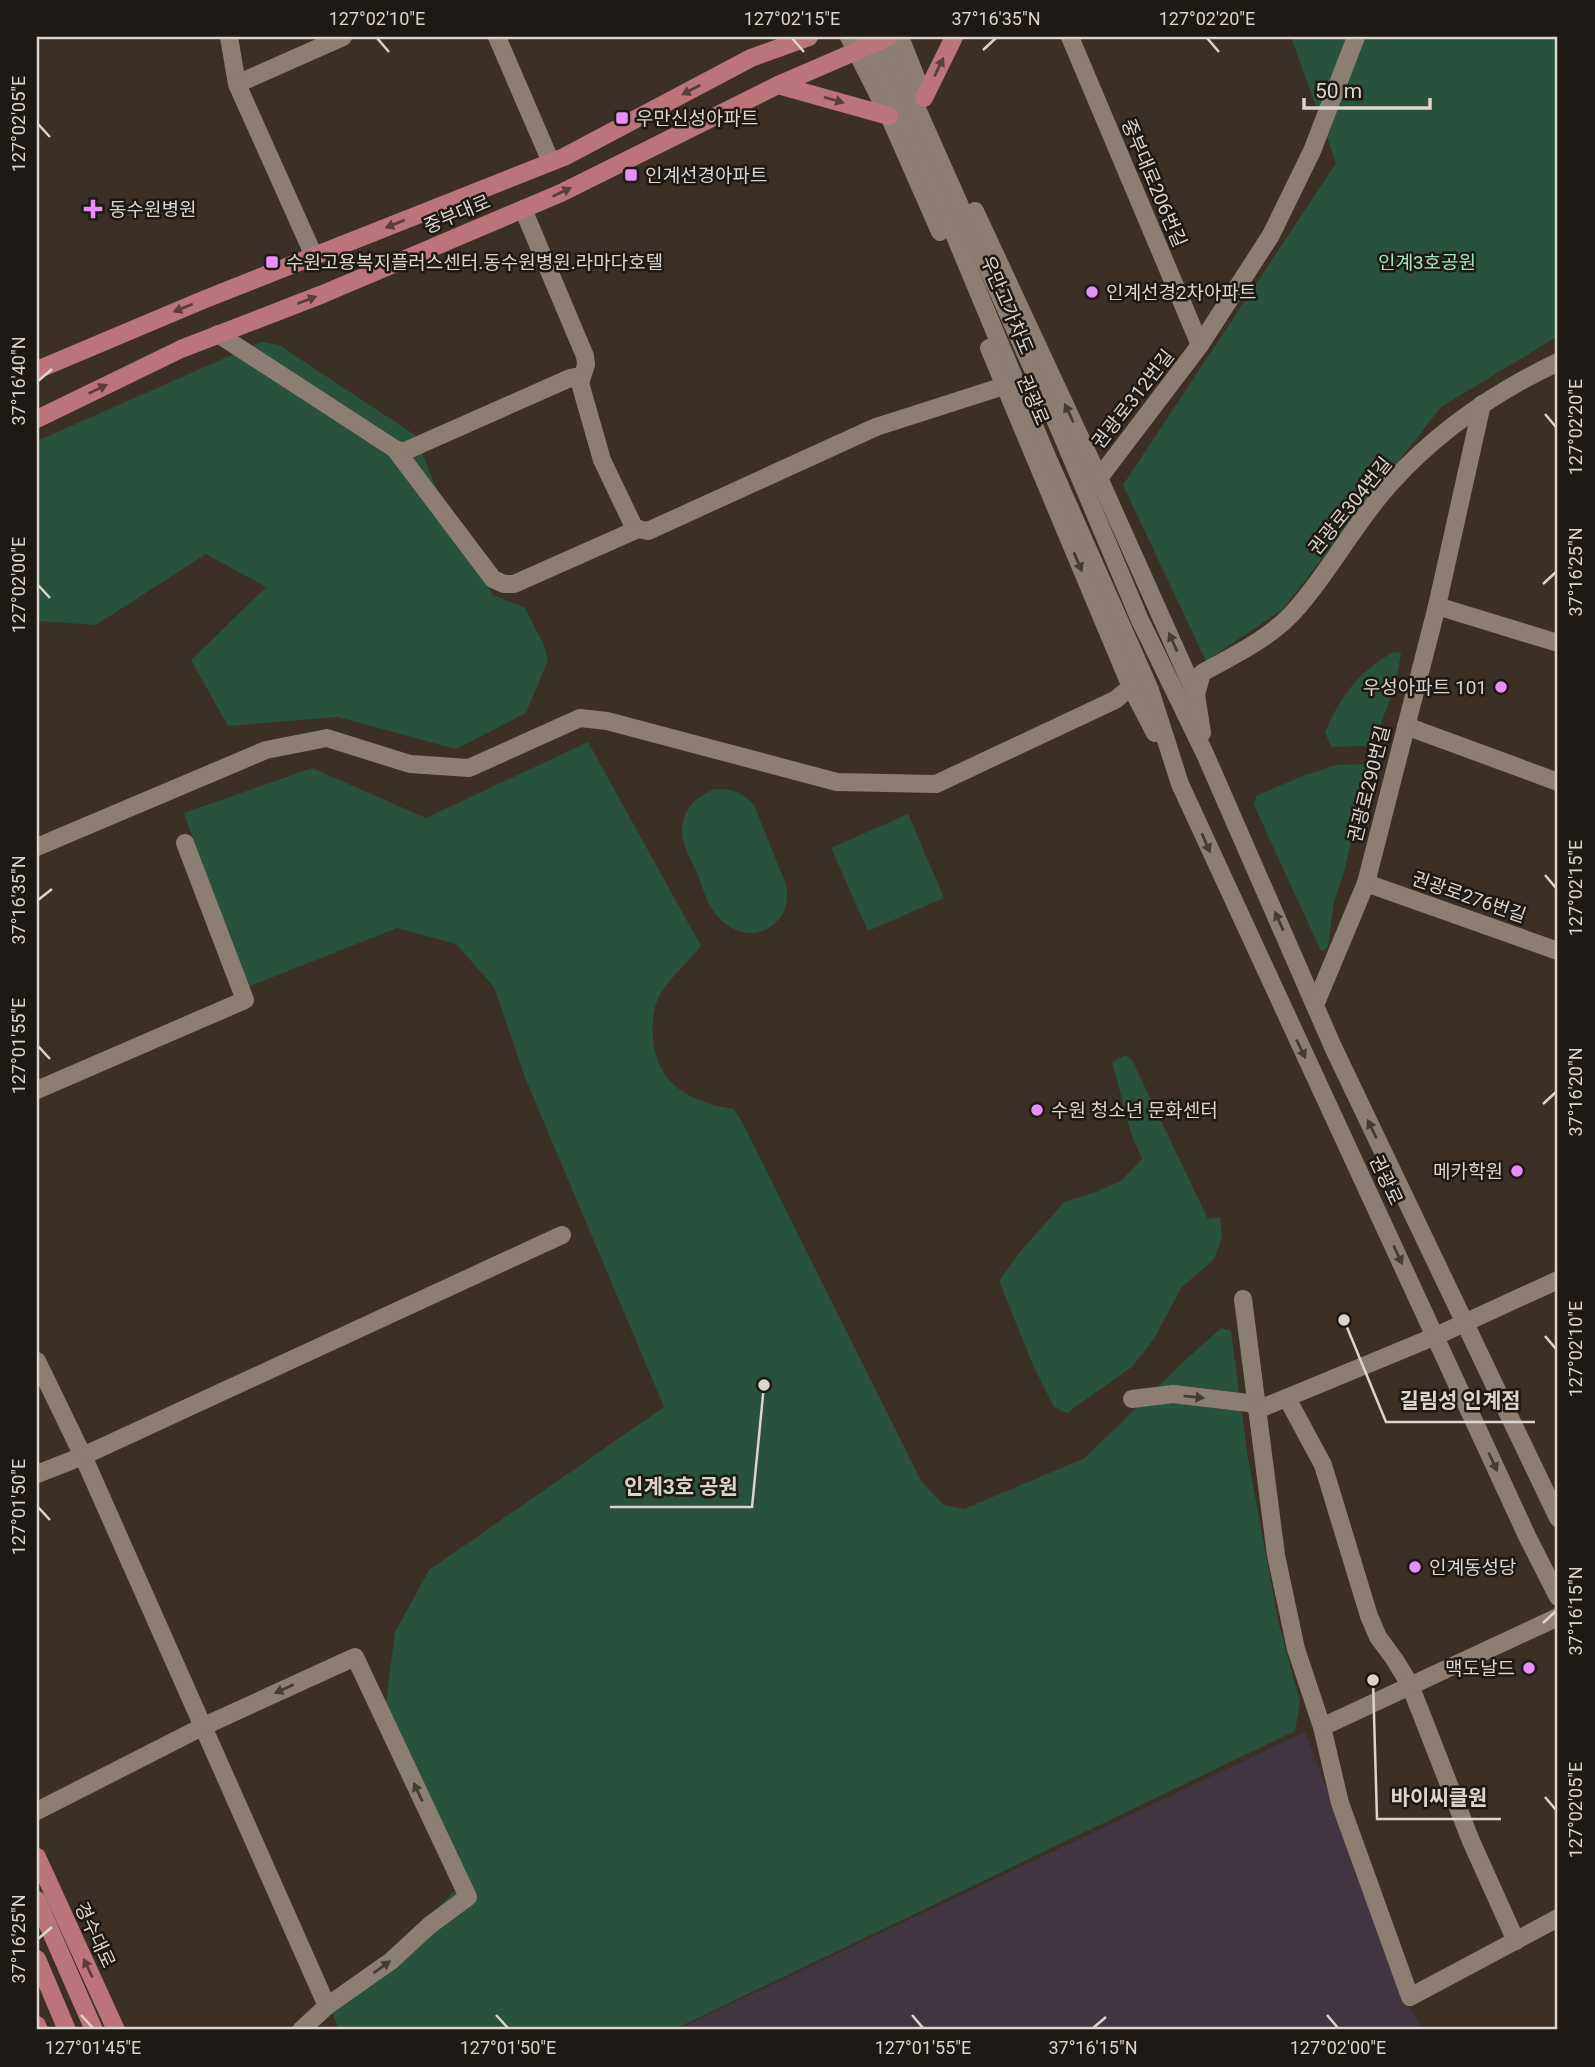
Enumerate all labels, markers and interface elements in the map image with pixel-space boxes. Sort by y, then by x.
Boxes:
text: 127°02'10"E [329,8,425,29]
text: 127°02'15"E [744,8,840,29]
text: 37°16'35"N [951,8,1041,29]
text: 127°02'20"E [1159,8,1255,29]
one-way arrow [933,57,944,77]
scale bar [1304,66,1430,110]
text: 127°02'05"E [8,76,29,172]
text: 50 m [1315,79,1362,103]
one-way arrow [681,84,701,96]
one-way arrow [823,96,844,106]
place label: 우만신성아파트 [636,107,758,130]
marker: 우만신성아파트 [614,110,630,126]
street label: 중부대로206번길 [1117,115,1191,251]
place label: 인계선경아파트 [645,164,767,187]
marker: 인계선경아파트 [623,167,639,183]
one-way arrow [552,186,572,198]
street label: 중부대로 [420,190,494,238]
place label: 동수원병원 [109,198,196,221]
marker: 동수원병원 [83,199,103,219]
one-way arrow [384,219,405,230]
place label: 수원고용복지플러스센터.동수원병원.라마다호텔 [286,251,663,274]
park label: 인계3호공원 [1378,251,1476,274]
street label: 우만고가차도 [976,252,1038,358]
marker: 수원고용복지플러스센터.동수원병원.라마다호텔 [264,254,280,270]
place label: 인계선경2차아파트 [1106,281,1257,304]
marker: 인계선경2차아파트 [1084,284,1100,300]
one-way arrow [297,294,318,305]
one-way arrow [173,303,194,314]
text: 37°16'40"N [8,336,29,426]
street label: 권광로312번길 [1087,345,1179,453]
street label: 권광로 [1012,371,1054,429]
text: 127°02'20"E [1565,379,1586,475]
one-way arrow [88,383,108,395]
one-way arrow [1063,403,1074,423]
street label: 권광로304번길 [1303,452,1397,560]
text: 37°16'25"N [1565,527,1586,617]
text: 127°02'00"E [8,537,29,633]
one-way arrow [1073,552,1084,573]
one-way arrow [1167,632,1179,652]
place label: 우성아파트 101 [1363,676,1487,699]
marker: 우성아파트 101 [1493,679,1509,695]
street label: 권광로290번길 [1343,723,1395,845]
one-way arrow [1201,832,1212,853]
text: 127°02'15"E [1565,840,1586,936]
text: 37°16'35"N [8,855,29,945]
street label: 권광로276번길 [1409,867,1529,927]
one-way arrow [1273,911,1284,932]
text: 127°01'55"E [8,998,29,1094]
one-way arrow [1295,1039,1307,1059]
text: 37°16'20"N [1565,1047,1586,1137]
place label: 수원 청소년 문화센터 [1051,1099,1218,1122]
marker: 수원 청소년 문화센터 [1029,1102,1045,1118]
one-way arrow [1367,1119,1378,1139]
street label: 권광로 [1364,1151,1408,1209]
place label: 메카학원 [1433,1160,1503,1183]
marker: 메카학원 [1509,1163,1525,1179]
one-way arrow [1392,1245,1404,1265]
text: 127°02'10"E [1565,1301,1586,1397]
callout: 길림성 인계점 [1386,1380,1535,1422]
text: 길림성 인계점 [1399,1389,1521,1413]
one-way arrow [1183,1391,1205,1402]
one-way arrow [1487,1452,1499,1472]
text: 127°01'50"E [8,1459,29,1555]
callout: 인계3호 공원 [610,1465,752,1507]
text: 인계3호 공원 [624,1475,738,1499]
place label: 인계동성당 [1429,1556,1516,1579]
marker: 인계동성당 [1407,1559,1423,1575]
text: 37°16'15"N [1565,1566,1586,1656]
place label: 맥도날드 [1445,1657,1515,1680]
marker: 맥도날드 [1521,1660,1537,1676]
one-way arrow [274,1683,294,1695]
text: 127°02'05"E [1565,1762,1586,1858]
callout: 바이씨클원 [1377,1777,1501,1819]
one-way arrow [413,1782,424,1802]
text: 바이씨클원 [1391,1786,1487,1810]
text: 37°16'25"N [8,1894,29,1984]
street label: 경수대로 [70,1898,120,1972]
one-way arrow [82,1958,93,1978]
one-way arrow [373,1960,391,1974]
text: 127°01'45"E [45,2037,141,2058]
text: 127°01'50"E [460,2037,556,2058]
text: 127°01'55"E [875,2037,971,2058]
text: 37°16'15"N [1048,2037,1138,2058]
text: 127°02'00"E [1290,2037,1386,2058]

